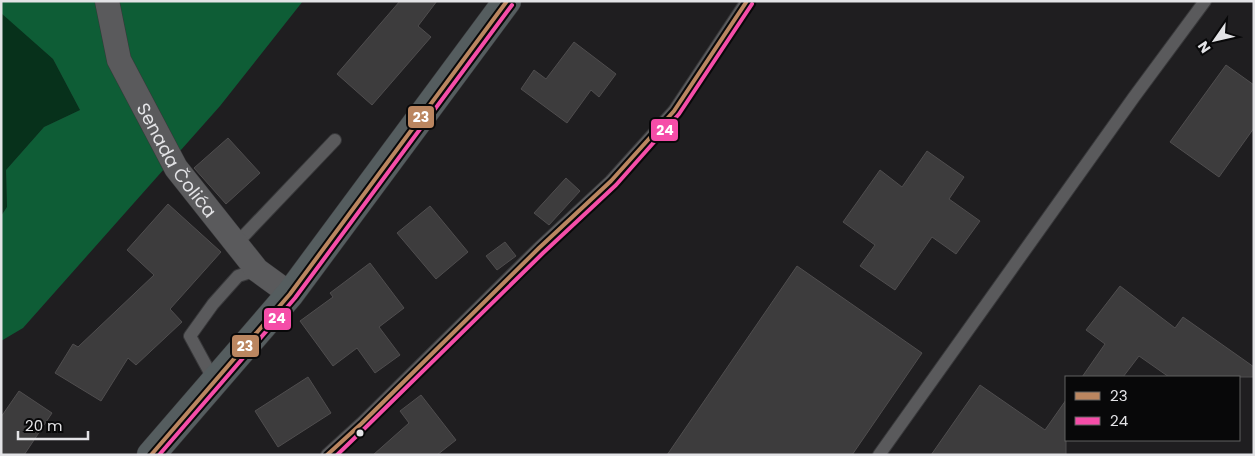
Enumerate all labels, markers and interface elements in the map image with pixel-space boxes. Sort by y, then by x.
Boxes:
north arrow [1190,15,1240,65]
text: N [1193,37,1215,57]
street label: Senada Čolića [131,98,223,223]
line badge: 23 [407,105,435,129]
text: 23 [413,107,429,127]
line badge: 24 [650,118,679,142]
text: 24 [656,120,674,140]
line badge: 24 [263,307,292,331]
text: 24 [268,308,286,328]
line badge: 23 [231,334,260,358]
text: 23 [237,336,253,356]
legend [1065,376,1240,441]
text: 23 [1110,385,1127,406]
scale bar [18,408,88,440]
text: 24 [1110,410,1128,431]
text: 20 m [25,415,63,436]
unlabelled marker [355,428,365,438]

